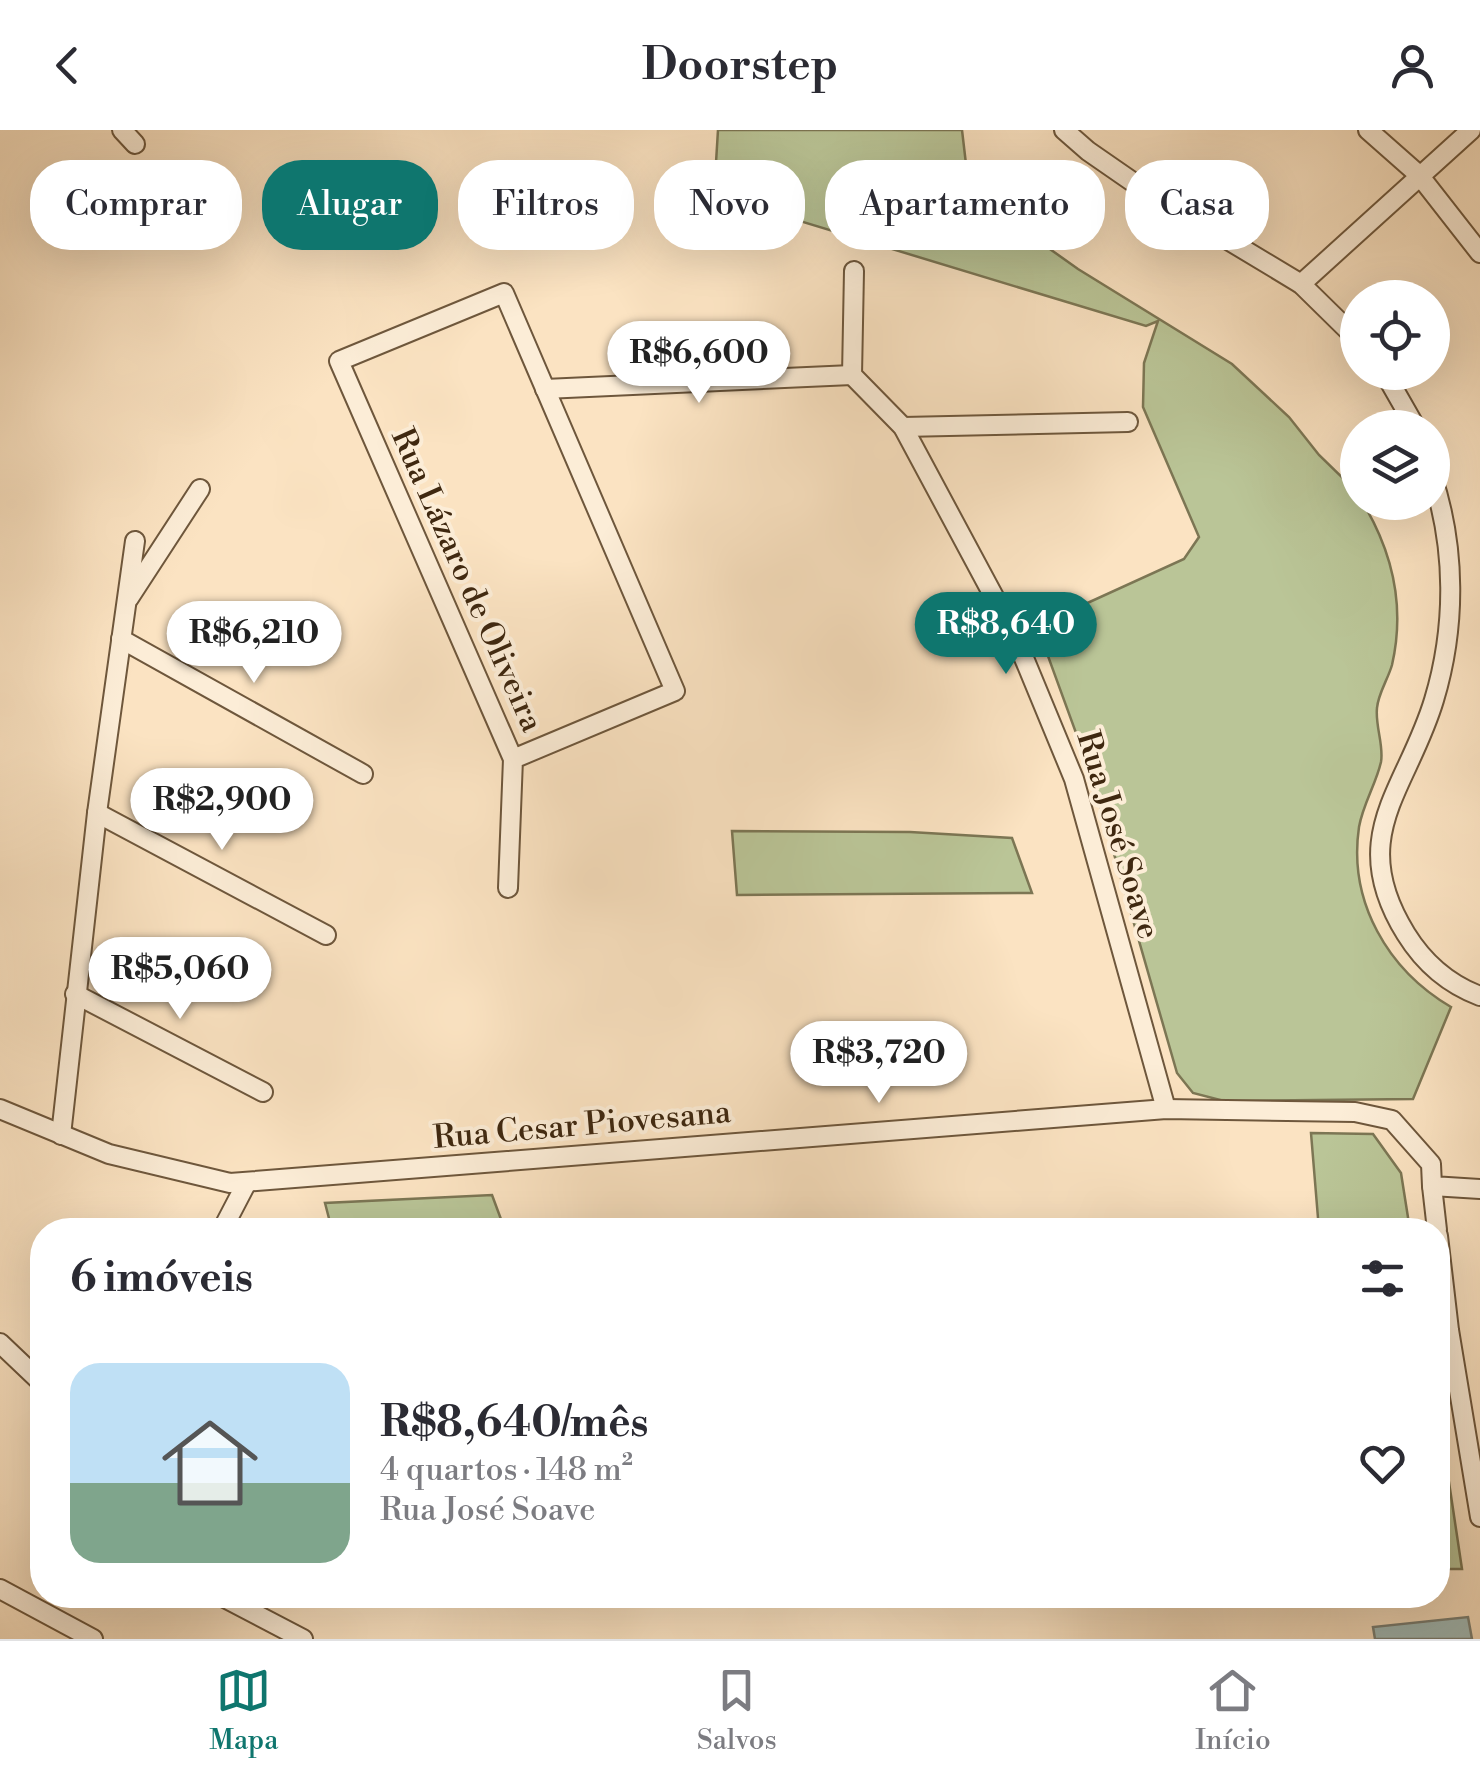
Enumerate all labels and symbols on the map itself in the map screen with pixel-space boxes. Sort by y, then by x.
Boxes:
pin: R$6,600 [607,321,791,406]
street label: Rua Lázaro de Oliveira [382,422,552,739]
pin: R$8,640 [914,592,1098,677]
pin: R$6,210 [162,601,346,686]
street label: Rua José Soave [1067,726,1169,944]
pin: R$2,900 [130,768,314,853]
pin: R$5,060 [88,937,272,1022]
pin: R$3,720 [787,1021,971,1106]
street label: Rua Cesar Piovesana [431,1092,733,1158]

